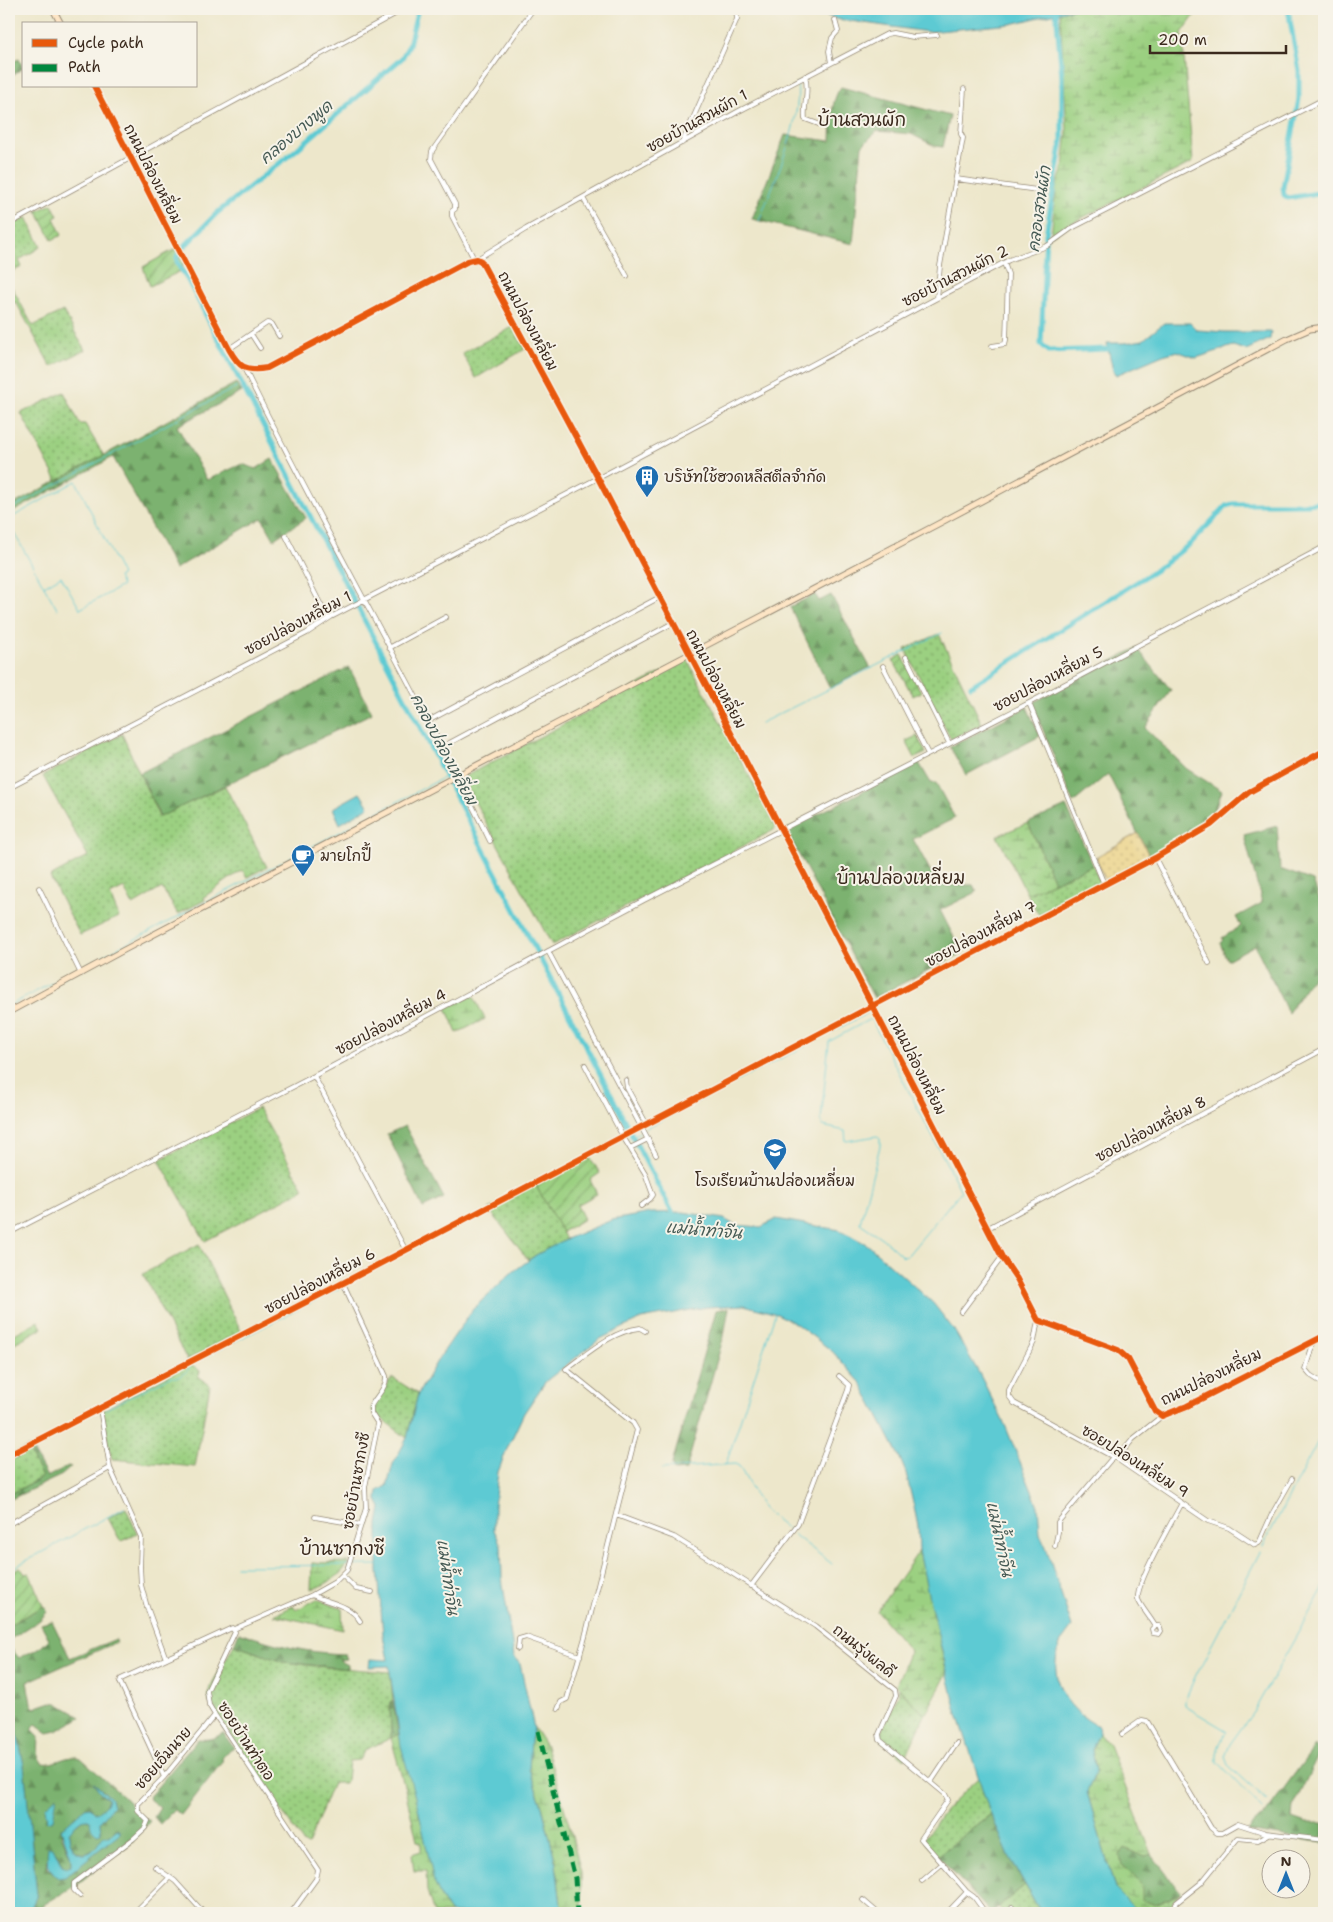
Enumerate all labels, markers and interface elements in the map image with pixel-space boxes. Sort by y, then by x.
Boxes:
legend [22,22,198,88]
scale bar [1150,22,1287,54]
text: 200 m [1158,30,1207,50]
text: Cycle path [68,33,144,53]
text: Path [68,57,101,77]
street label: ซอยบ้านสวนผัก 1 [643,85,751,157]
water label: คลองบางพูด [255,95,339,170]
district label: บ้านสวนผัก [818,108,906,132]
street label: ถนนปล่องเหลี่ยม [119,119,190,228]
water label: คลองสวนผัก [1023,164,1056,253]
street label: ซอยบ้านสวนผัก 2 [898,241,1012,311]
street label: ถนนปล่องเหลี่ยม [493,266,566,374]
building icon: บริษัทใช้ฮวดหลีสตีลจำกัด [634,464,660,498]
place label: บริษัทใช้ฮวดหลีสตีลจำกัด [664,467,826,487]
street label: ซอยปล่องเหลี่ยม 1 [239,583,355,660]
street label: ถนนปล่องเหลี่ยม [681,624,754,732]
street label: ซอยปล่องเหลี่ยม 5 [988,638,1106,716]
water label: คลองปล่องเหลี่ยม [406,688,486,810]
place label: มายโกปี้ [320,842,372,866]
cafe icon: มายโกปี้ [290,843,316,877]
district label: บ้านปล่องเหลี่ยม [837,860,965,890]
street label: ซอยปล่องเหลี่ยม 7 [920,893,1040,972]
street label: ซอยปล่องเหลี่ยม 4 [330,981,450,1060]
street label: ถนนปล่องเหลี่ยม [883,1010,954,1119]
street label: ซอยปล่องเหลี่ยม 8 [1090,1088,1210,1167]
school or university icon: โรงเรียนบ้านปล่องเหลี่ยม [762,1137,788,1171]
place label: โรงเรียนบ้านปล่องเหลี่ยม [695,1167,855,1191]
water label: แม่น้ำท่าจีน [665,1212,745,1244]
street label: ซอยปล่องเหลี่ยม 6 [259,1240,379,1319]
street label: ถนนปล่องเหลี่ยม [1155,1340,1265,1410]
street label: ซอยปล่องเหลี่ยม 9 [1078,1417,1195,1502]
street label: ซอยบ้านซากงซี [338,1431,374,1531]
water label: แม่น้ำท่าจีน [982,1499,1022,1580]
district label: บ้านซากงซี [300,1537,384,1561]
water label: แม่น้ำท่าจีน [432,1537,468,1618]
street label: ถนนรุ่งผลดี [828,1620,899,1683]
street label: ซอยบ้านท่าตอ [213,1698,279,1784]
street label: ซอยเอ็มนาย [130,1722,196,1794]
north arrow [1260,1850,1310,1900]
text: N [1280,1852,1292,1870]

